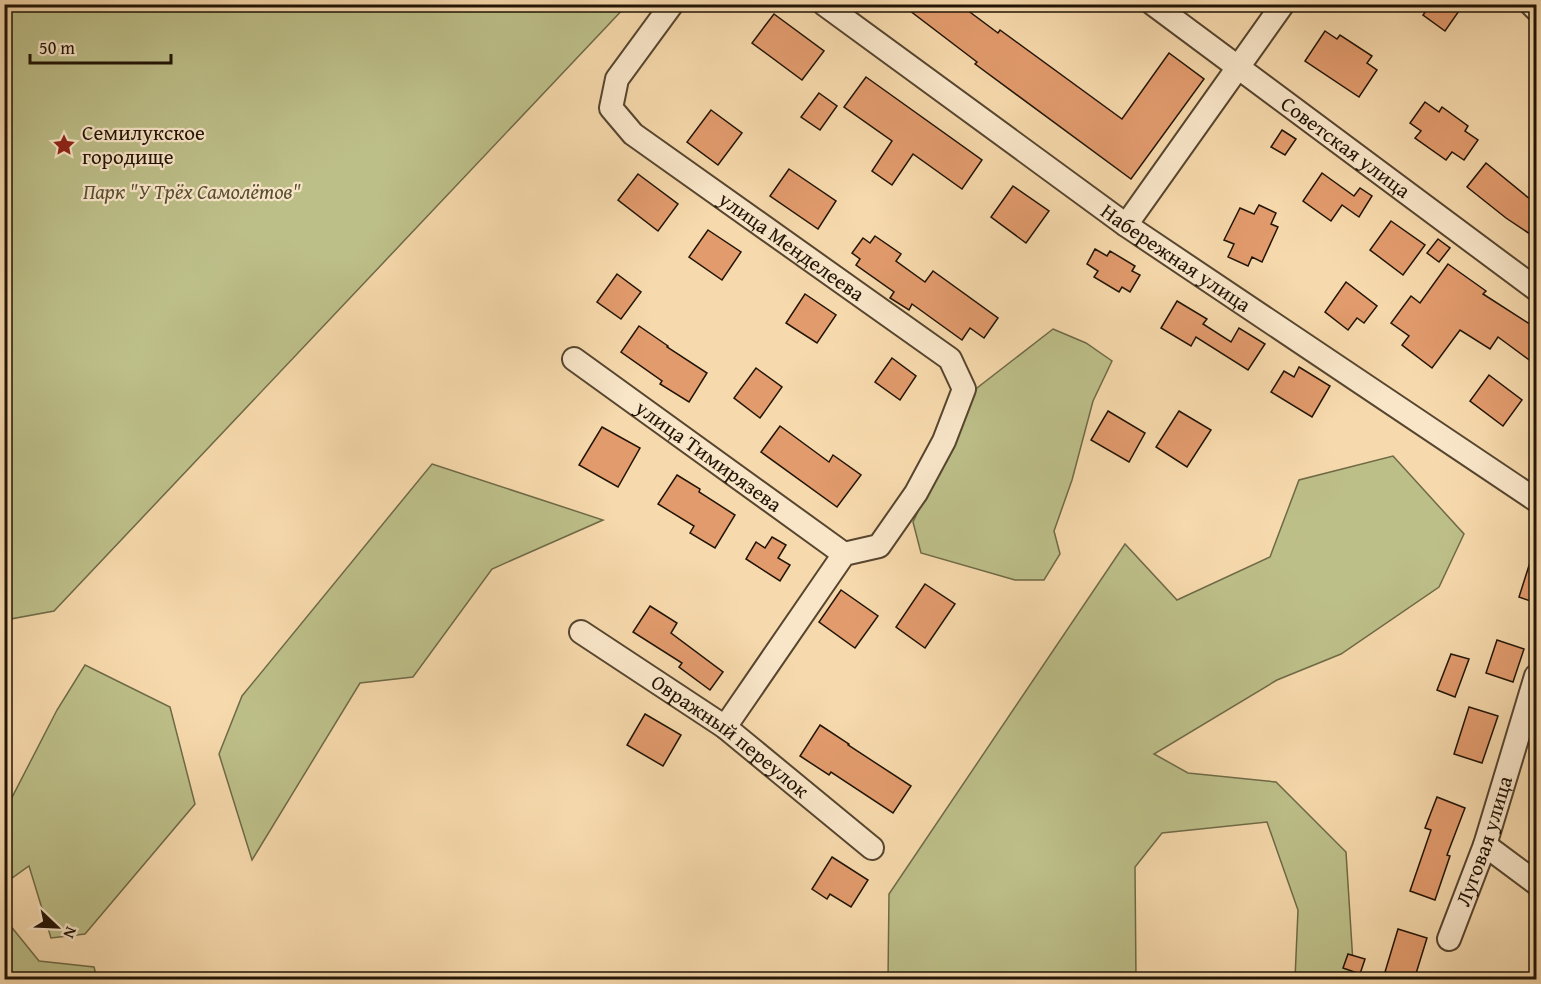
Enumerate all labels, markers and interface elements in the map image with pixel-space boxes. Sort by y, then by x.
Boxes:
scale bar [30,27,171,65]
text: 50 m [39,34,75,61]
street label: Советская улица [1275,88,1417,205]
place label: Семилукское городище [82,117,205,172]
place icon: Семилукское городище [51,132,77,158]
park label: Парк "У Трёх Самолётов" [83,176,302,207]
street label: улица Менделеева [712,183,871,309]
street label: Набережная улица [1095,196,1257,320]
street label: улица Тимирязева [628,392,789,519]
street label: Овражный переулок [645,666,816,805]
street label: Луговая улица [1447,772,1520,911]
north arrow [27,897,87,957]
text: N [58,923,84,943]

